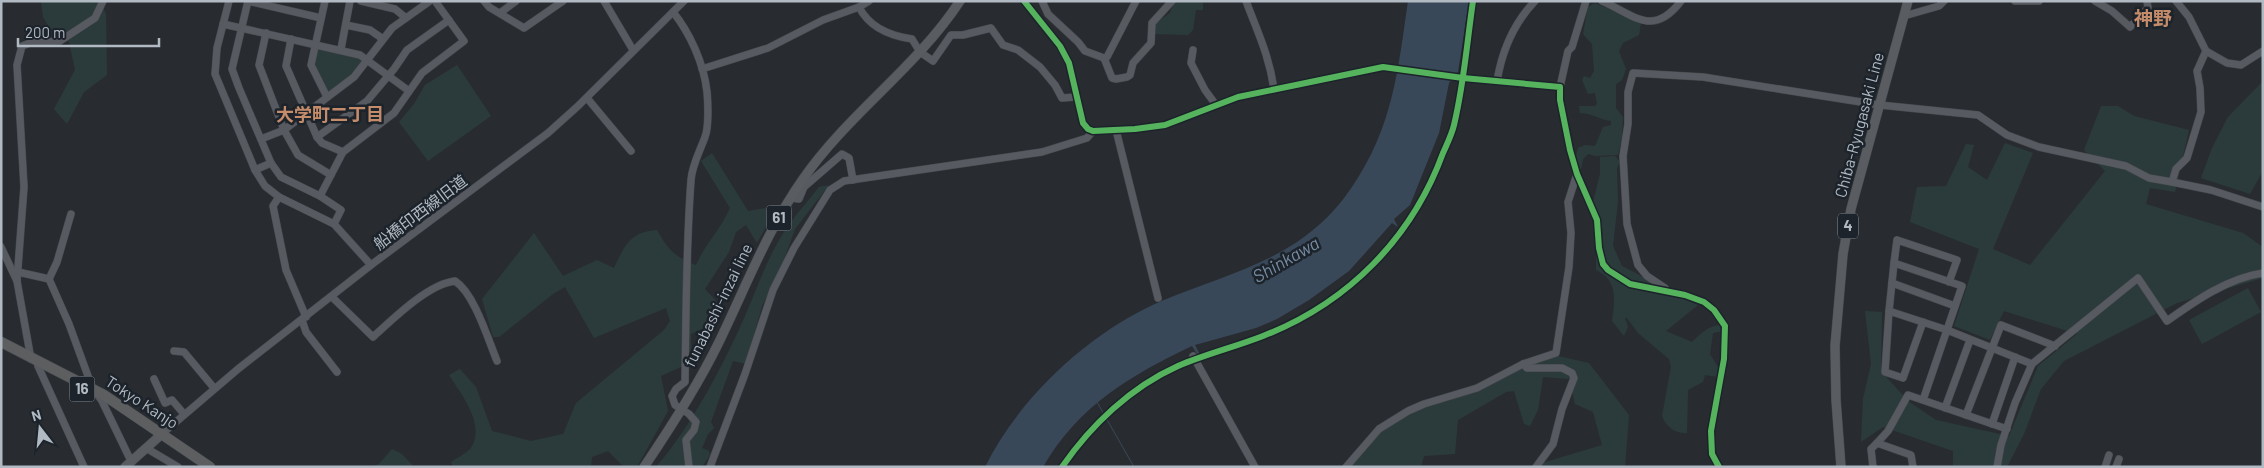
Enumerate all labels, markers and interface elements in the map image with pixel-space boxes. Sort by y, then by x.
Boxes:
district label: 神野 [2134,6,2172,29]
scale bar [18,15,159,47]
text: 200 m [25,23,65,41]
street label: Chiba-Ryugasaki Line [1830,50,1887,200]
district label: 大学町二丁目 [276,103,384,125]
street label: 船橋印西線旧道 [369,170,470,253]
road number: 61 [766,206,792,230]
road number: 4 [1838,214,1858,238]
water label: Shinkawa [1248,231,1323,287]
street label: funabashi-inzai line [679,240,756,370]
street label: Tokyo Kanjo [102,371,182,432]
road number: 16 [70,376,94,402]
north arrow [15,403,65,453]
text: N [29,406,43,424]

